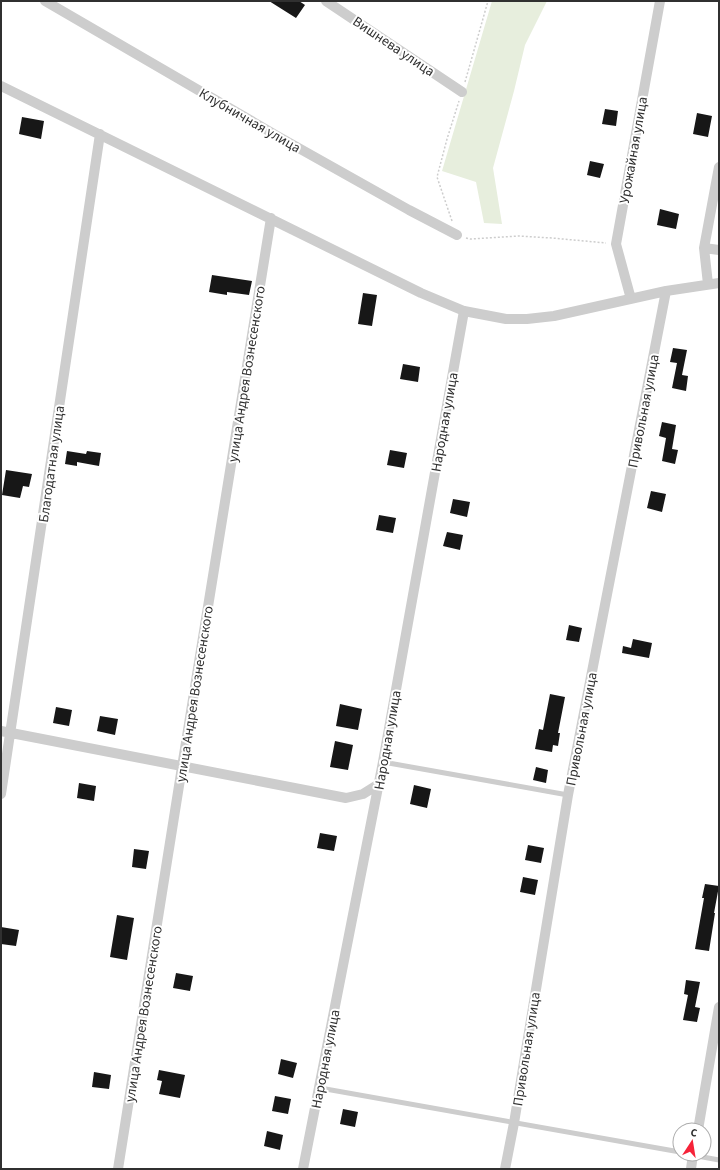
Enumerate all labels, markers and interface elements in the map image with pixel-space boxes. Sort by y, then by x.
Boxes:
street label: Вишнева улица [348,12,438,82]
street label: Клубничная улица [195,84,304,158]
street label: Урожайная улица [615,95,653,205]
street label: улица Андрея Вознесенского [223,285,271,464]
street label: Привольная улица [623,353,665,470]
street label: Народная улица [426,371,464,473]
street label: Благодатная улица [34,404,70,524]
street label: улица Андрея Вознесенского [171,605,219,784]
street label: Привольная улица [561,671,603,788]
street label: Народная улица [369,689,407,791]
street label: улица Андрея Вознесенского [120,925,168,1104]
street label: Привольная улица [508,991,546,1108]
street label: Народная улица [307,1008,345,1110]
north arrow [672,1122,712,1162]
text: С [689,1125,699,1141]

